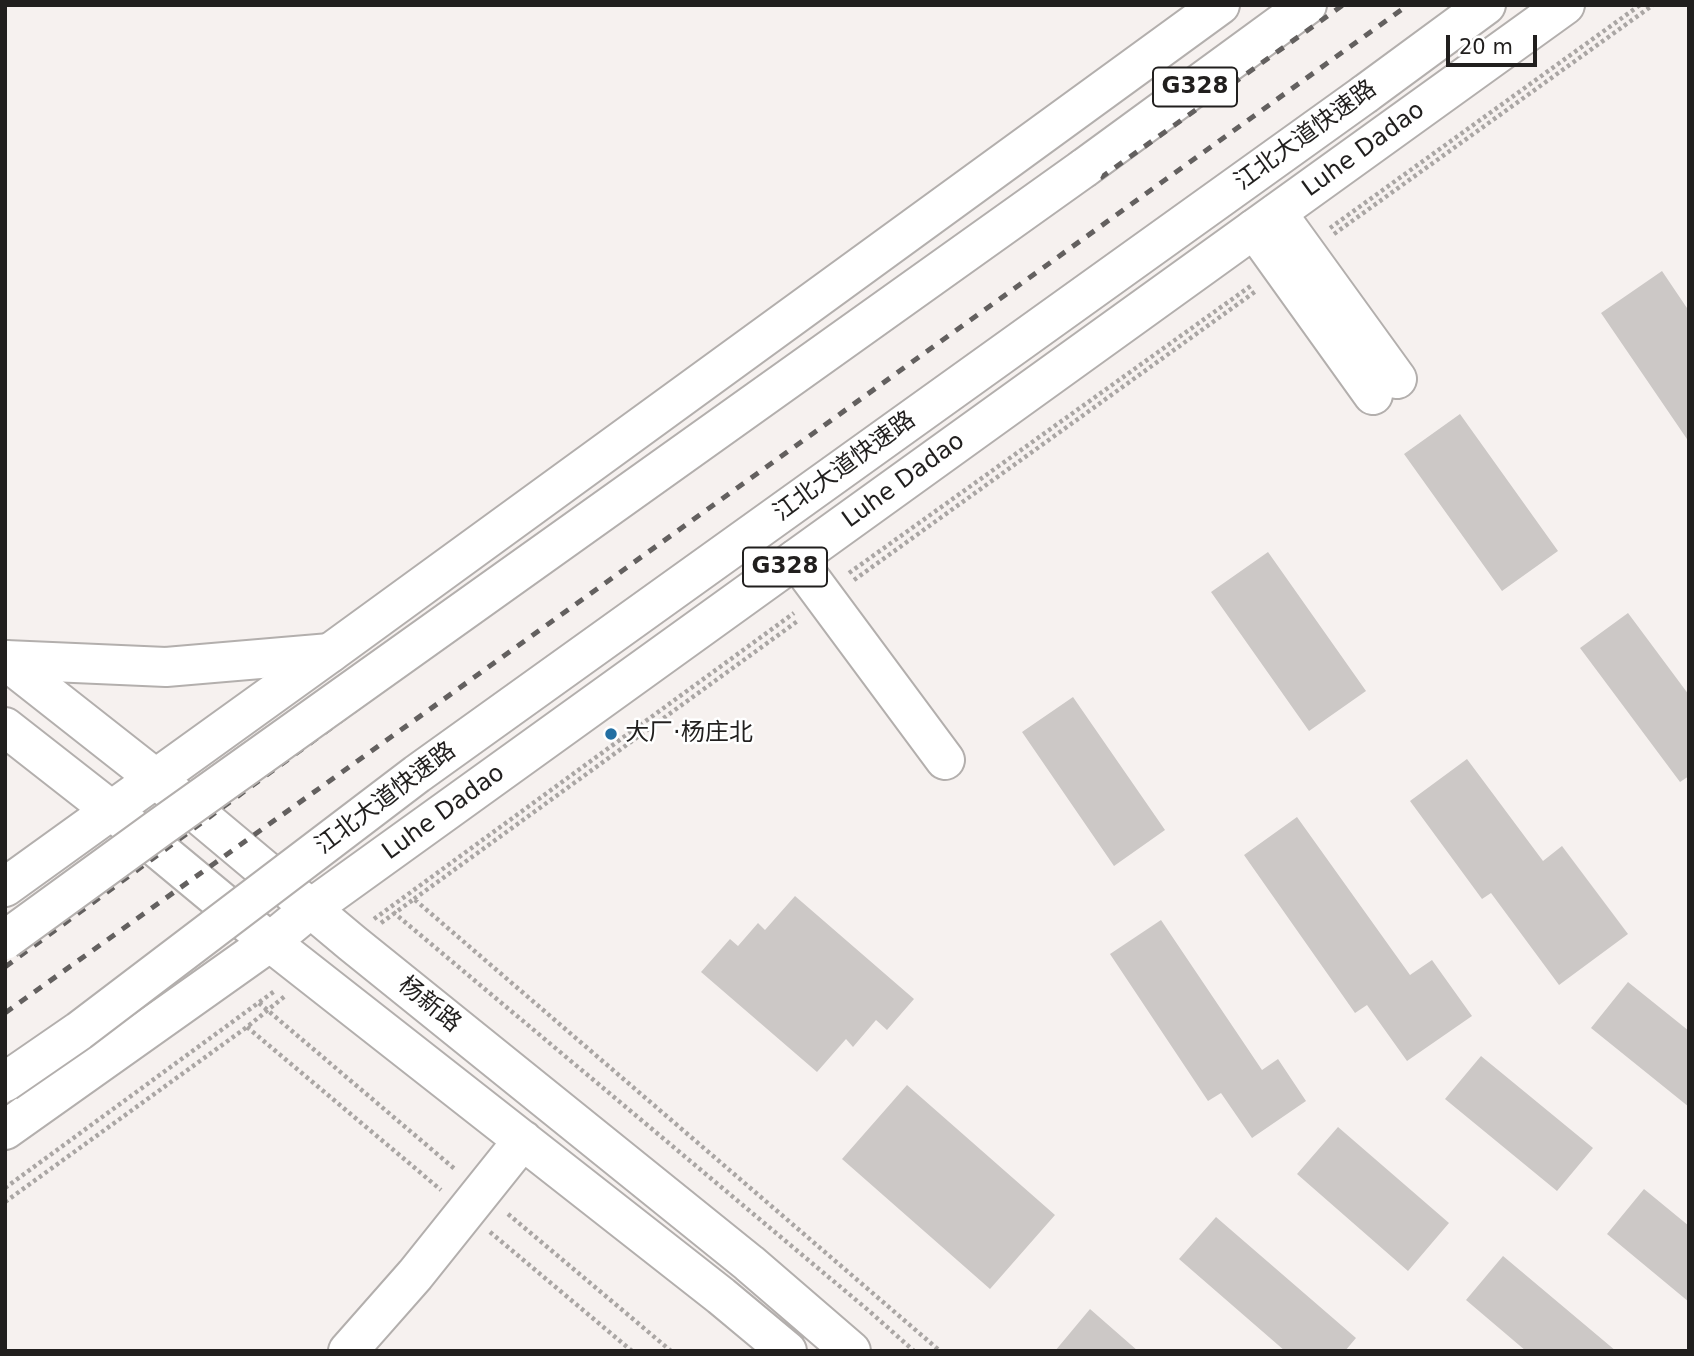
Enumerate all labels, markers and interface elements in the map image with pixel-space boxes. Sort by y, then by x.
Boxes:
scale bar [1449,21,1540,65]
text: 20 m [1459,35,1513,59]
road number: G328 [1153,68,1237,106]
street label: 江北大道快速路 [1230,75,1382,197]
street label: Luhe Dadao [1297,96,1431,204]
street label: 江北大道快速路 [769,406,921,528]
street label: Luhe Dadao [837,427,971,535]
road number: G328 [743,548,827,586]
place label: 大厂·杨庄北 [625,720,753,748]
marker: 大厂·杨庄北 [603,726,619,742]
street label: 江北大道快速路 [310,737,462,861]
street label: Luhe Dadao [377,759,511,867]
street label: 杨新路 [392,971,466,1039]

